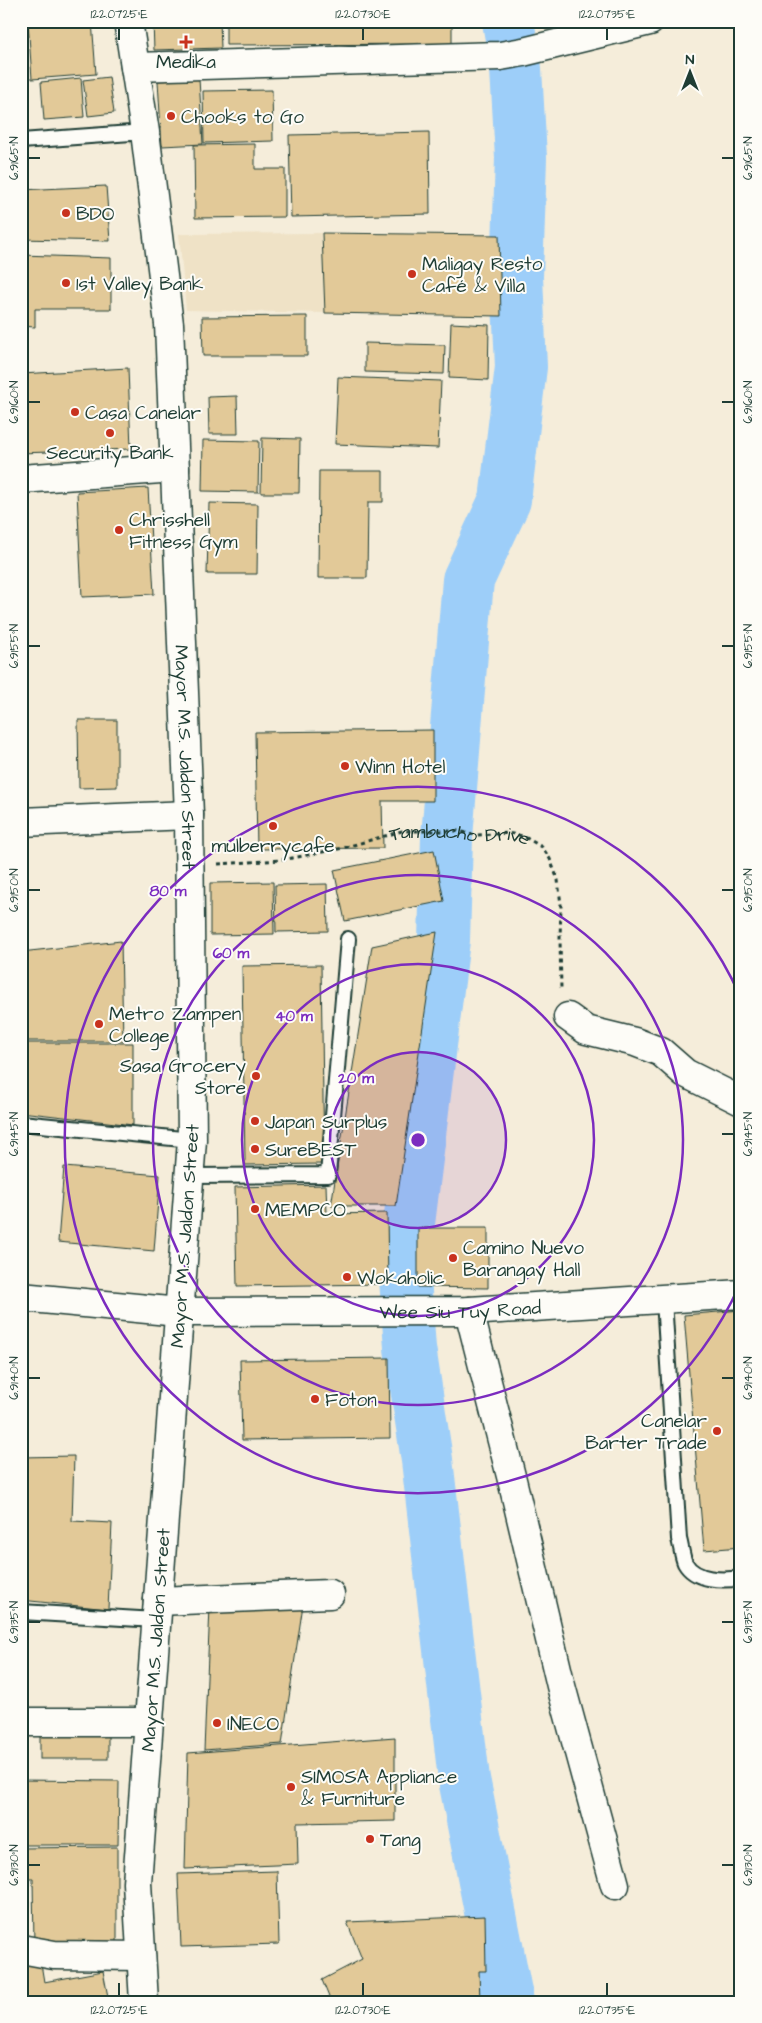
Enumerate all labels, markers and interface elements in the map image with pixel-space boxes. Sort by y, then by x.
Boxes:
text: 122.0725°E [90,6,148,23]
text: 122.0730°E [335,6,391,23]
text: 122.0735°E [579,6,635,23]
marker: Medika [180,36,192,48]
north arrow [664,48,714,98]
place label: Medika [156,49,216,76]
text: N [686,50,695,70]
place label: Chooks to Go [181,104,304,131]
marker: Chooks to Go [165,110,177,122]
text: 6.9165°N [6,136,23,180]
text: 6.9165°N [740,136,757,180]
place label: BDO [76,201,115,228]
marker: BDO [60,207,72,219]
place label: Maligay Resto Café & Villa [422,251,543,300]
marker: Maligay Resto Café & Villa [406,268,418,280]
place label: 1st Valley Bank [76,271,204,299]
marker: 1st Valley Bank [60,277,72,289]
text: 6.9160°N [6,380,23,423]
text: 6.9160°N [740,380,757,423]
place label: Casa Canelar [85,400,201,427]
marker: Casa Canelar [69,406,81,418]
marker: Security Bank [104,427,116,439]
place label: Security Bank [46,440,174,468]
place label: Chrisshell Fitness Gym [129,507,238,557]
marker: Chrisshell Fitness Gym [113,524,125,536]
text: 6.9155°N [6,623,23,668]
text: 6.9155°N [740,623,757,668]
street label: Mayor M.S. Jaldon Street [167,644,202,869]
place label: Winn Hotel [355,754,446,781]
marker: Winn Hotel [339,760,351,772]
street label: Tambucho Drive [386,819,536,853]
marker: mulberrycafe [267,820,279,832]
place label: mulberrycafe [211,833,335,861]
text: 6.9150°N [6,868,23,912]
text: 6.9150°N [740,868,757,912]
text: 80 m [150,881,187,902]
text: 60 m [213,943,250,964]
place label: Metro Zampen College [109,1001,241,1051]
text: 40 m [275,1006,313,1027]
marker: Metro Zampen College [93,1018,105,1030]
place label: Sasa Grocery Store [120,1053,247,1102]
text: 20 m [337,1068,374,1089]
marker: Sasa Grocery Store [250,1070,262,1082]
place label: Japan Surplus [265,1109,387,1136]
text: 6.9145°N [6,1111,23,1156]
text: 6.9145°N [740,1111,757,1156]
marker: Japan Surplus [249,1115,261,1127]
street label: Mayor M.S. Jaldon Street [164,1123,208,1349]
centre of rings [409,1131,427,1149]
place label: SureBEST [265,1137,357,1164]
marker: SureBEST [249,1143,261,1155]
place label: MEMPCO [265,1197,346,1224]
marker: MEMPCO [249,1203,261,1215]
place label: Camino Nuevo Barangay Hall [463,1235,584,1285]
marker: Camino Nuevo Barangay Hall [447,1252,459,1264]
place label: Wokaholic [357,1265,445,1292]
marker: Wokaholic [341,1271,353,1283]
street label: Wee Siu Tuy Road [379,1295,542,1326]
text: 6.9140°N [6,1356,23,1400]
text: 6.9140°N [740,1356,757,1400]
place label: Foton [325,1387,377,1414]
marker: Foton [309,1393,321,1405]
place label: Canelar Barter Trade [585,1408,708,1457]
marker: Canelar Barter Trade [711,1425,723,1437]
street label: Mayor M.S. Jaldon Street [135,1527,179,1753]
text: 6.9135°N [6,1600,23,1643]
text: 6.9135°N [740,1600,757,1643]
place label: INECO [227,1711,279,1738]
marker: INECO [211,1717,223,1729]
place label: SIMOSA Appliance & Furniture [301,1764,457,1813]
marker: SIMOSA Appliance & Furniture [285,1781,297,1793]
place label: Tang [380,1827,421,1855]
marker: Tang [364,1833,376,1845]
text: 6.9130°N [6,1844,23,1886]
text: 6.9130°N [740,1844,757,1886]
text: 122.0725°E [90,2002,148,2019]
text: 122.0730°E [335,2002,391,2019]
text: 122.0735°E [579,2002,635,2019]

